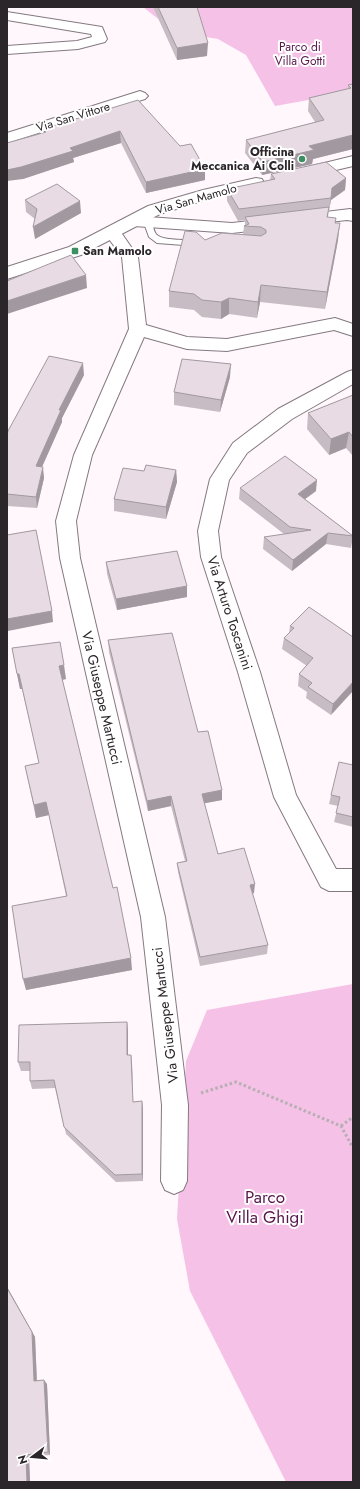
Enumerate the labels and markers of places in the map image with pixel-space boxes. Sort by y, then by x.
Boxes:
place label: Officina Meccanica Ai Colli [191,143,294,175]
marker: Officina Meccanica Ai Colli [297,154,307,164]
place label: San Mamolo [83,242,152,260]
marker: San Mamolo [70,246,80,256]

